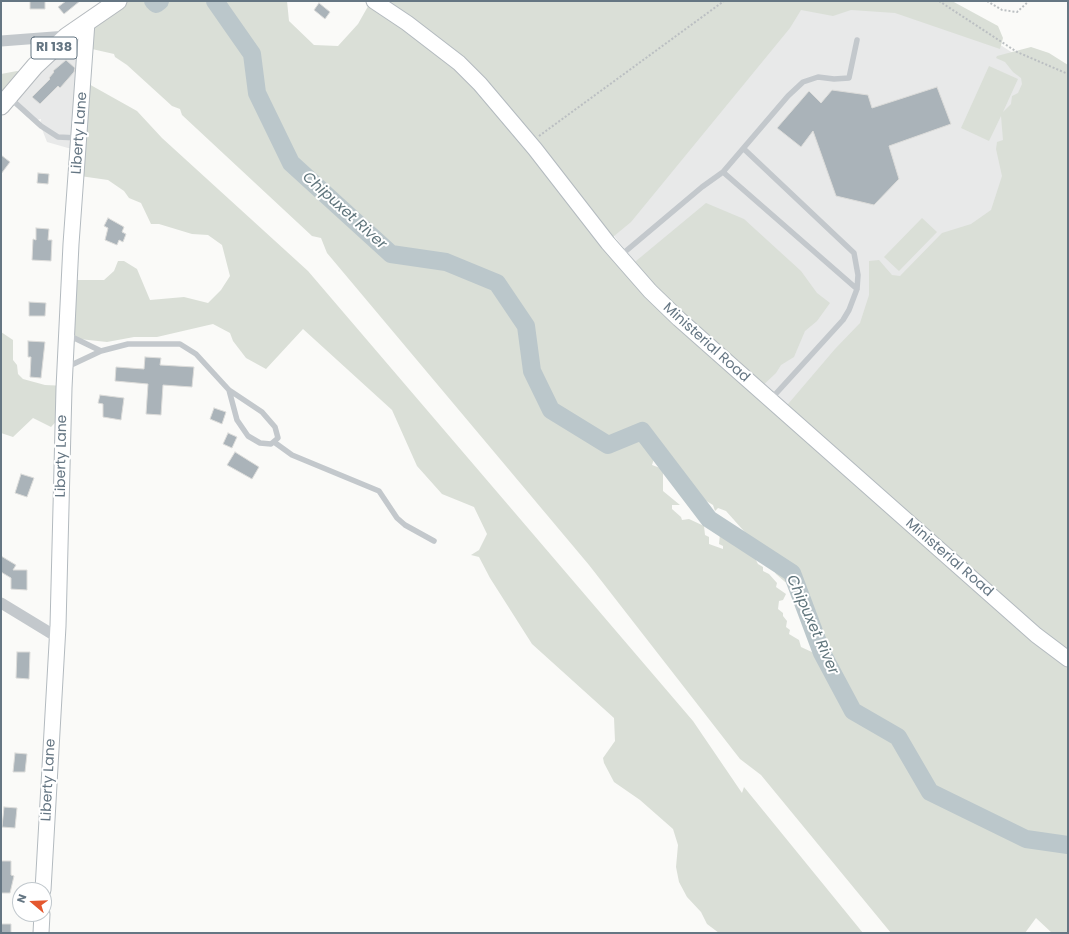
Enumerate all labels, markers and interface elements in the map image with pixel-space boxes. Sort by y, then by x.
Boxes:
road number: RI 138 [31,37,77,59]
street label: Liberty Lane [69,91,91,175]
water label: Chipuxet River [298,168,390,254]
street label: Ministerial Road [659,300,753,386]
street label: Liberty Lane [53,414,71,498]
street label: Ministerial Road [902,515,996,601]
water label: Chipuxet River [782,572,842,678]
street label: Liberty Lane [38,738,60,822]
north arrow [12,882,52,922]
text: N [13,892,31,905]

